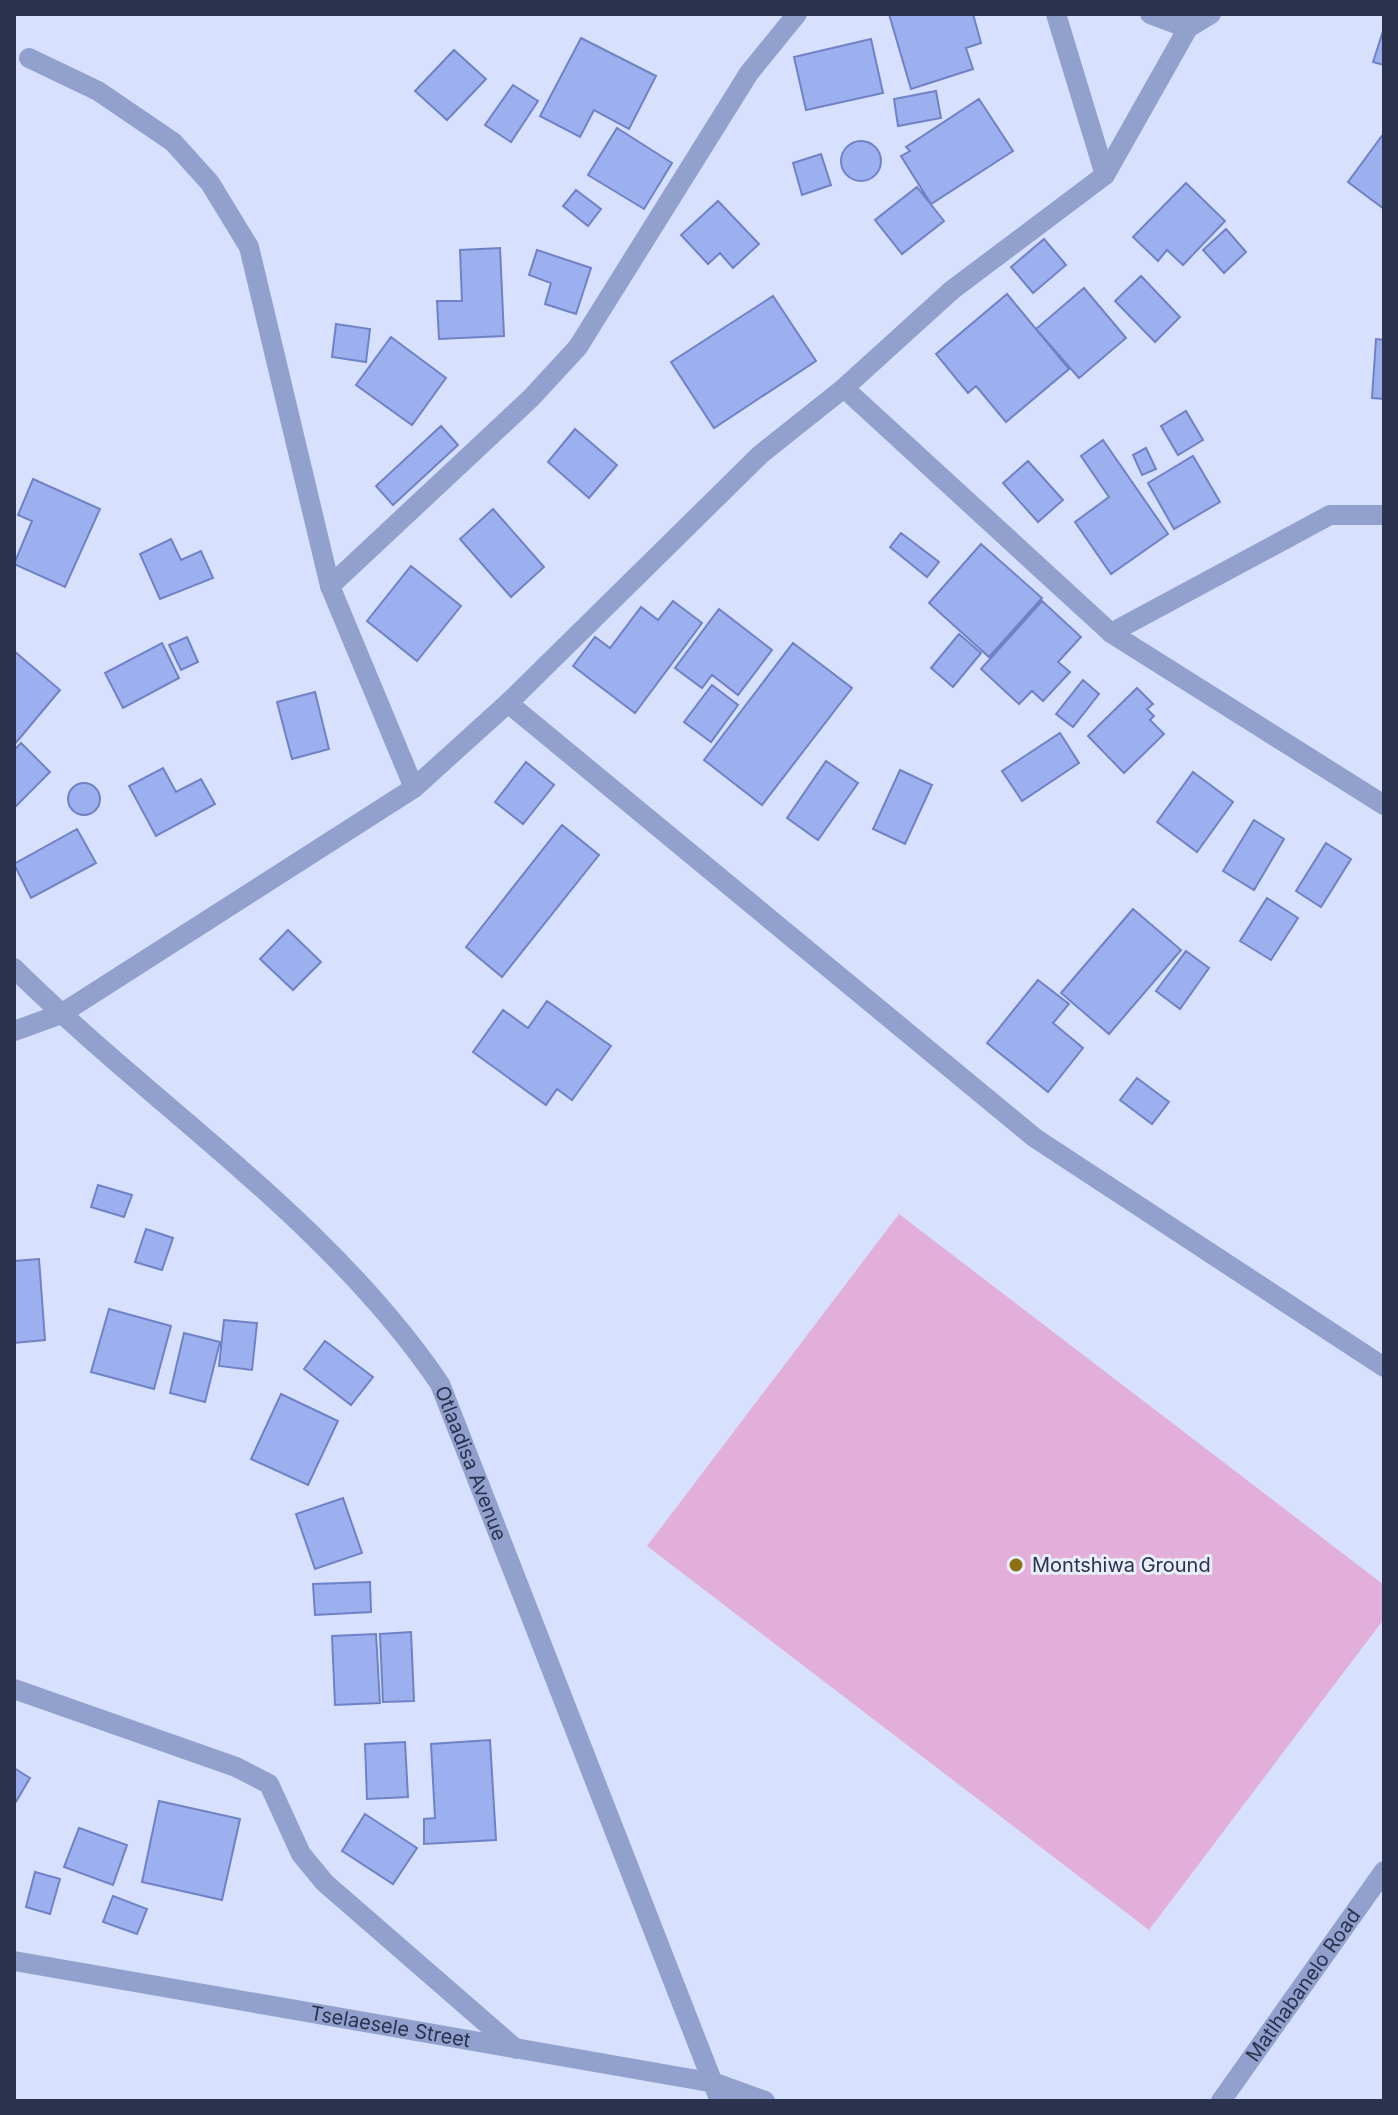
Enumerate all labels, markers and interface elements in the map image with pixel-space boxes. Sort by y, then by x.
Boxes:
street label: Otlaadisa Avenue [430,1382,512,1544]
place label: Montshiwa Ground [1032,1553,1211,1577]
marker: Montshiwa Ground [1007,1556,1025,1574]
street label: Matlhabanelo Road [1241,1904,1365,2066]
street label: Tselaesele Street [308,2001,473,2052]

